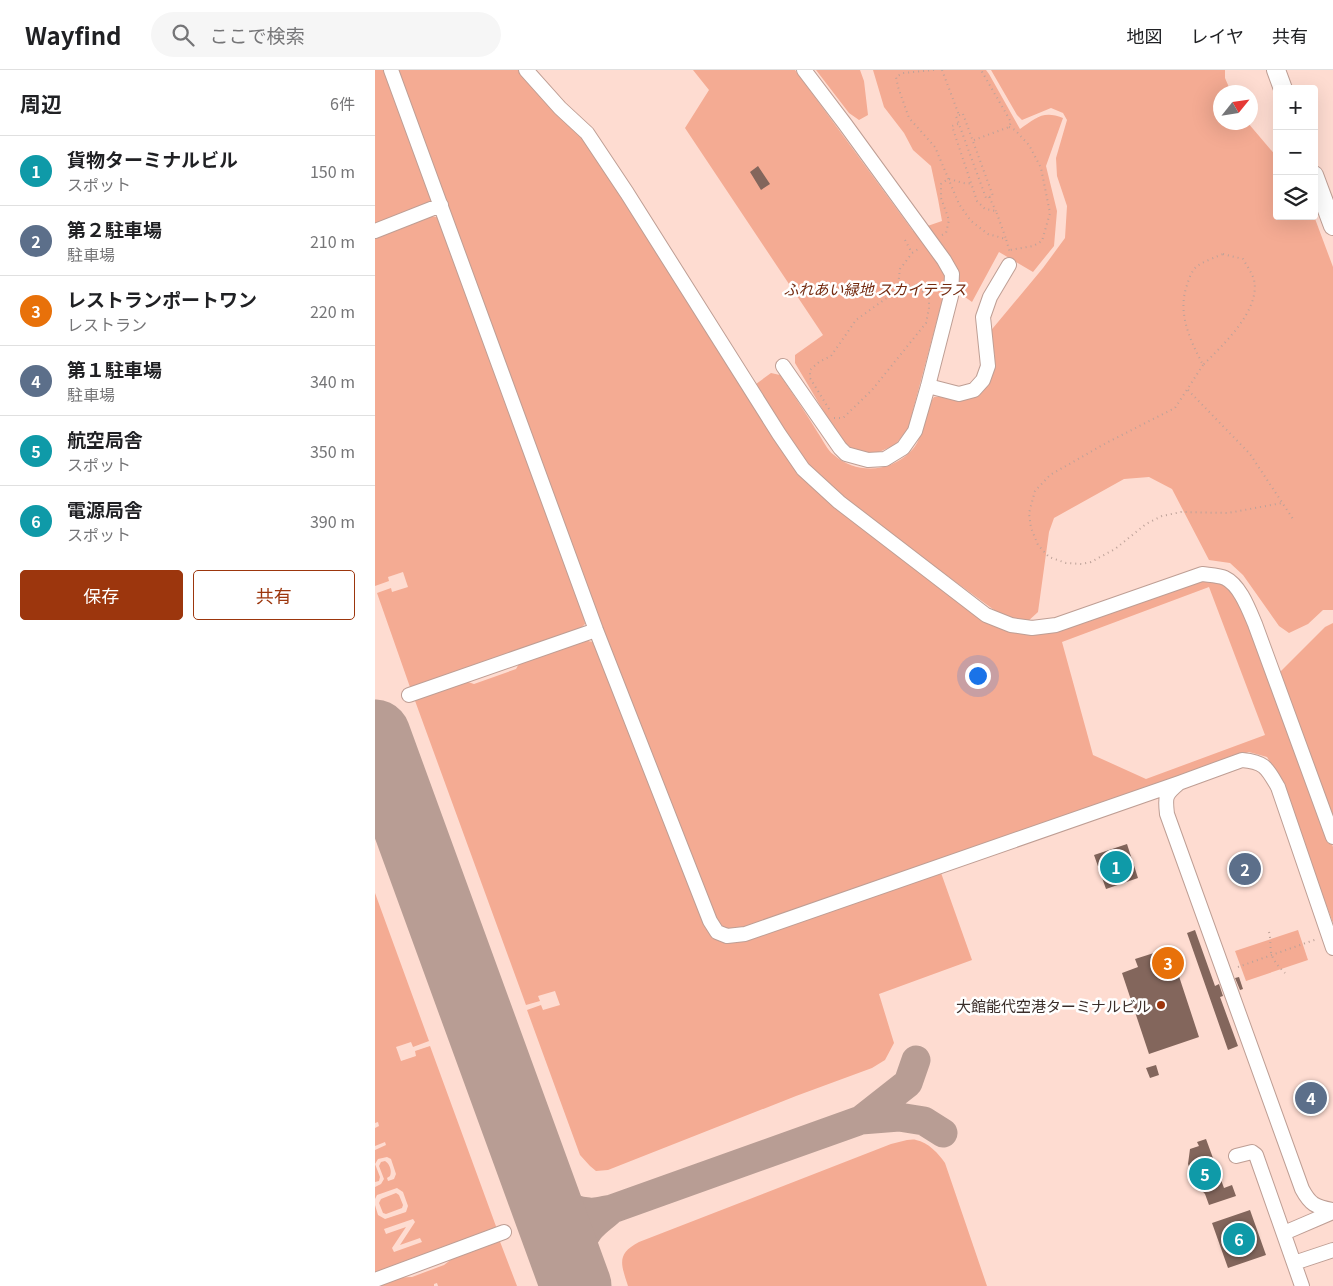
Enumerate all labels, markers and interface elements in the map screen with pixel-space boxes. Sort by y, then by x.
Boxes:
search box [151,12,501,57]
text: Wayfind [25,17,121,52]
icon: search [169,21,197,49]
text: ここで検索 [209,21,305,48]
text: 地図 [1127,22,1163,48]
text: レイヤ [1191,22,1244,48]
text: 共有 [1272,22,1308,48]
north arrow [1213,85,1258,130]
map controls [1273,85,1318,220]
button: + [1273,85,1318,130]
text: 周辺 [20,88,62,118]
text: 6件 [330,91,355,115]
button: − [1273,130,1318,175]
text: 貨物ターミナルビル [67,145,238,172]
text: 1 [31,159,41,183]
text: 150 m [310,159,355,183]
text: スポット [67,172,131,196]
button: layers [1273,175,1318,220]
text: 第２駐車場 [67,215,162,242]
text: 2 [31,229,41,253]
text: 210 m [310,229,355,253]
text: 駐車場 [67,242,115,266]
park label: ふれあい緑地 スカイテラス [784,278,966,299]
text: レストランポートワン [67,285,257,312]
text: 3 [31,299,41,323]
text: 220 m [310,299,355,323]
text: レストラン [67,312,147,336]
text: 第１駐車場 [67,355,162,382]
text: 4 [31,369,41,393]
text: 340 m [310,369,355,393]
text: 駐車場 [67,382,115,406]
text: 航空局舎 [67,425,143,452]
text: 5 [31,439,41,463]
text: 350 m [310,439,355,463]
text: スポット [67,452,131,476]
text: 電源局舎 [67,495,143,522]
text: 6 [31,509,41,533]
text: 390 m [310,509,355,533]
text: スポット [67,522,131,546]
button: 保存 [20,570,183,620]
button: 共有 [193,570,355,620]
your location [965,663,991,689]
pin: 1 [1100,848,1132,886]
pin: 2 [1229,850,1261,888]
pin: 3 [1152,944,1184,982]
place label: 大館能代空港ターミナルビル [956,995,1151,1016]
marker: 大館能代空港ターミナルビル [1155,999,1167,1011]
pin: 4 [1295,1079,1327,1117]
pin: 5 [1189,1155,1221,1193]
pin: 6 [1223,1220,1255,1258]

